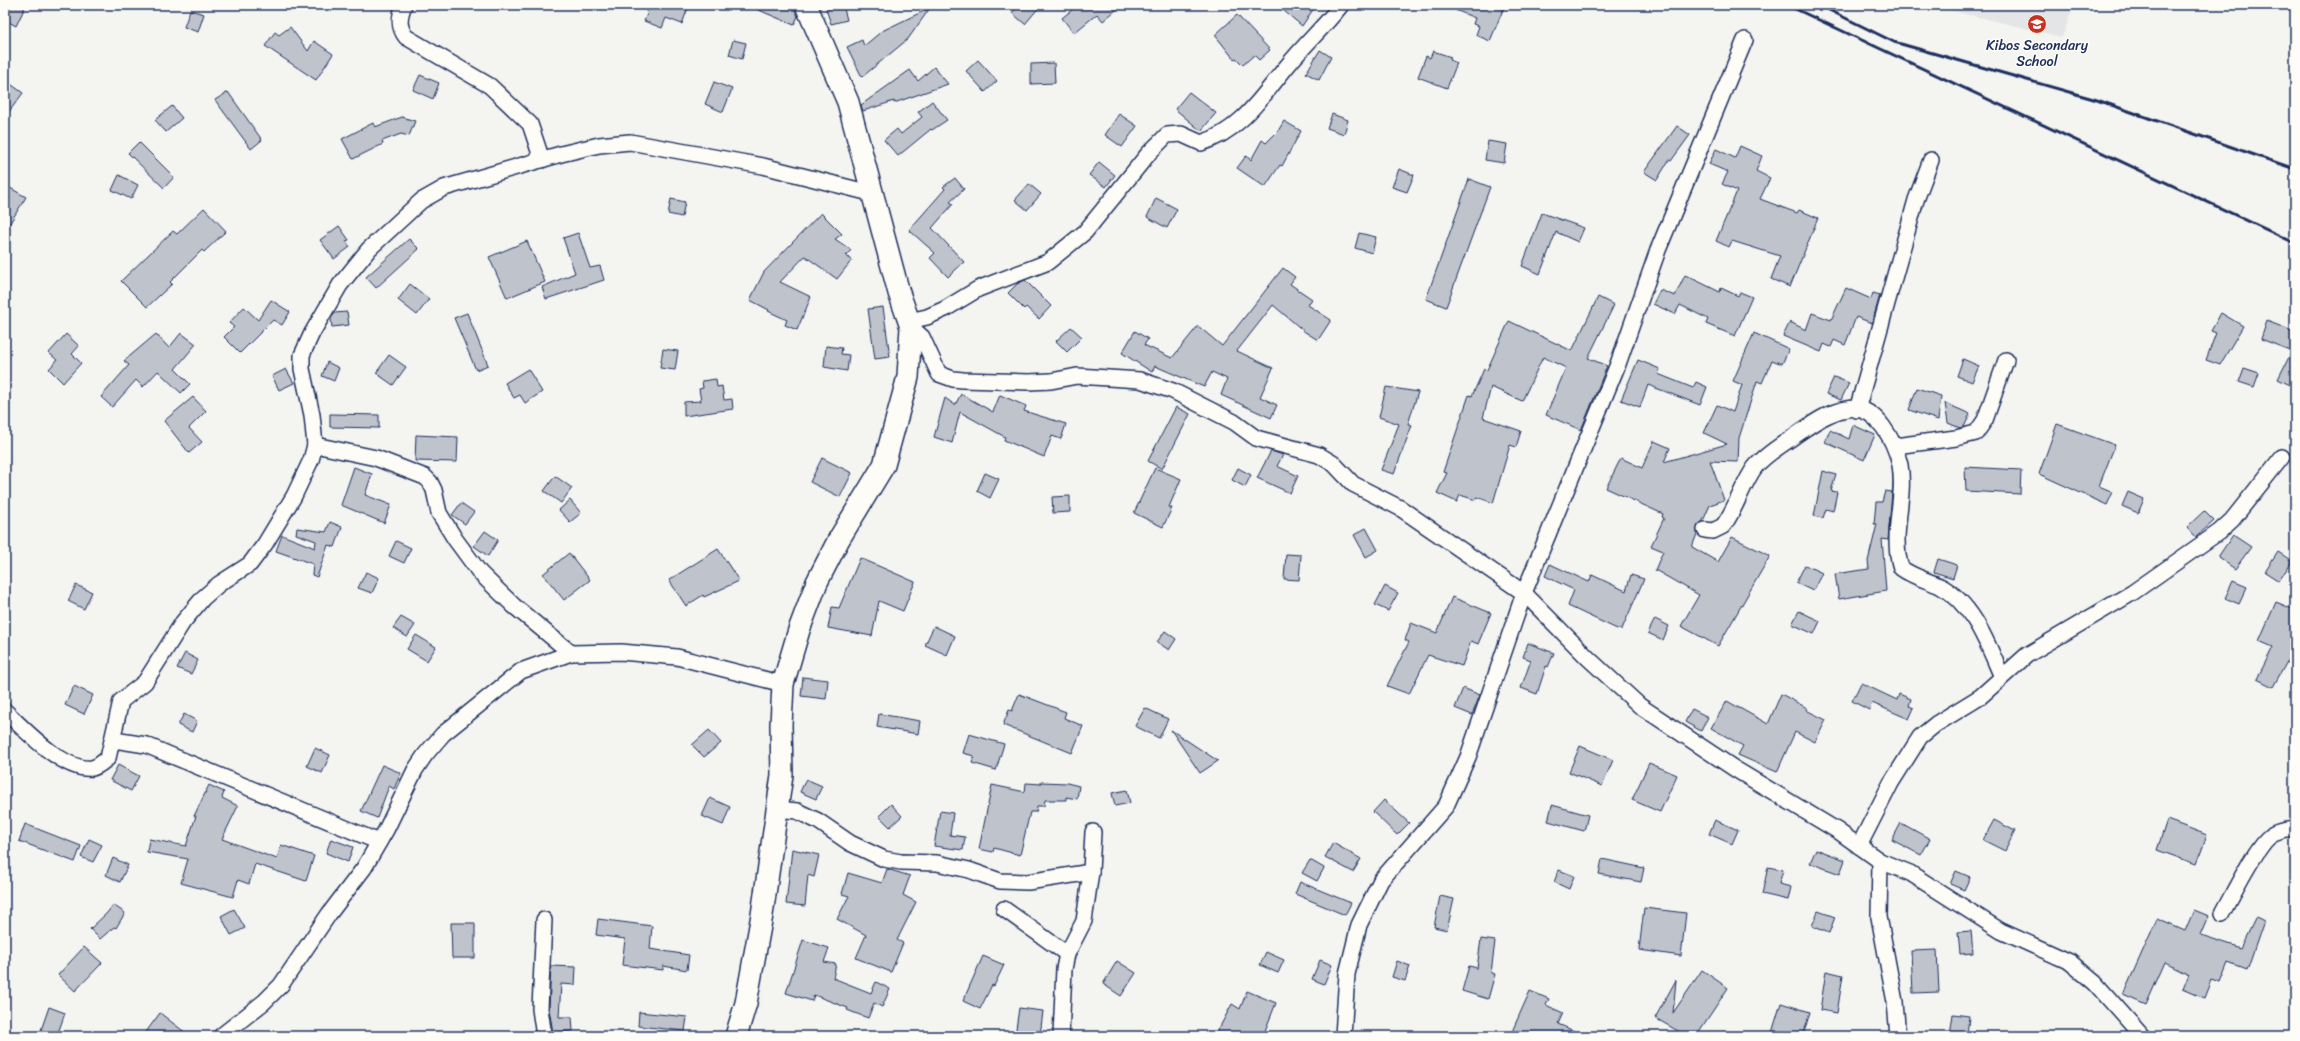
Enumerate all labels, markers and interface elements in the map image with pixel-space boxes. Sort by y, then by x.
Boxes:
school or university icon: Kibos Secondary School [2026,13,2048,35]
place label: Kibos Secondary School [1986,33,2089,74]

